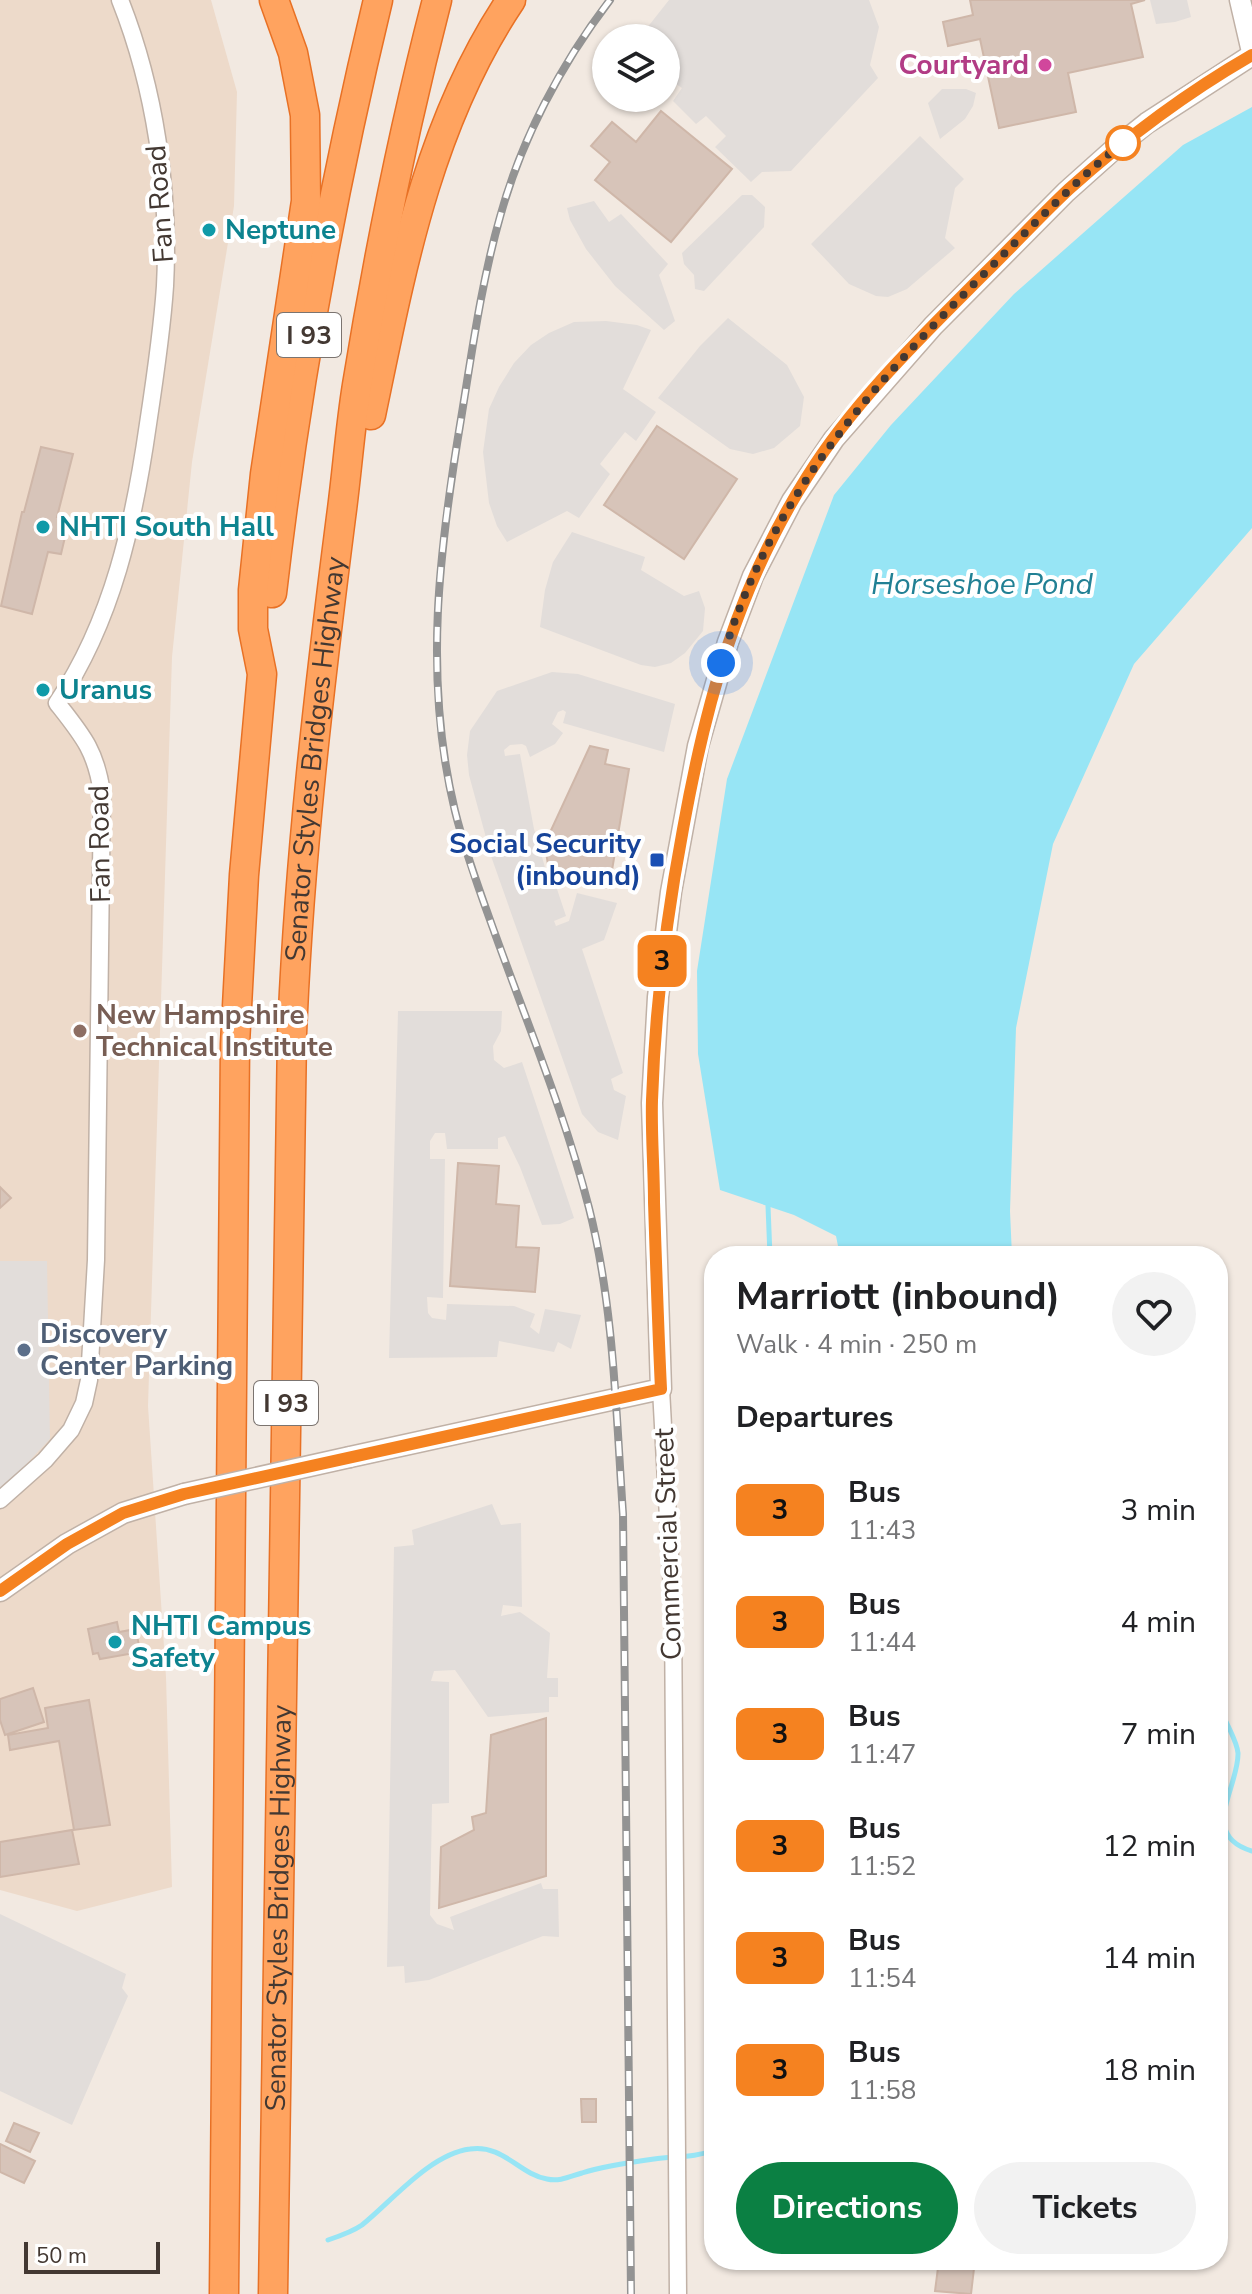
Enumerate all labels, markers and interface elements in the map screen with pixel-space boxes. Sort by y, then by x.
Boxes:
map controls [592,24,680,112]
button: layers [592,24,680,112]
place label: Courtyard [899,46,1029,84]
marker: Courtyard [1036,56,1054,74]
unlabelled marker [1106,126,1140,160]
street label: Fan Road [137,144,183,264]
place label: Neptune [225,211,336,249]
marker: Neptune [200,221,218,239]
road number: I 93 [277,313,341,357]
place label: NHTI South Hall [59,508,274,546]
marker: NHTI South Hall [34,518,52,536]
street label: Senator Styles Bridges Highway [277,554,355,963]
water label: Horseshoe Pond [871,564,1093,605]
your location [701,643,741,683]
place label: Uranus [59,671,152,709]
marker: Uranus [34,681,52,699]
street label: Fan Road [80,785,120,903]
place label: Social Security (inbound) [449,825,641,895]
marker: Social Security (inbound) [648,851,666,869]
line badge: 3 [636,935,688,987]
text: 3 [654,942,670,980]
place label: New Hampshire Technical Institute [96,996,333,1066]
marker: New Hampshire Technical Institute [71,1022,89,1040]
text: Marriott (inbound) [736,1271,1060,1322]
button: heart [1112,1272,1196,1356]
place label: Discovery Center Parking [40,1315,233,1385]
text: Walk · 4 min · 250 m [736,1327,977,1362]
marker: Discovery Center Parking [15,1341,33,1359]
road number: I 93 [254,1381,318,1425]
text: Departures [736,1397,893,1438]
street label: Commercial Street [645,1427,691,1661]
text: Bus [848,1472,901,1513]
text: 3 min [1121,1490,1196,1531]
text: 3 [772,1491,788,1529]
text: 11:43 [848,1513,916,1548]
text: Bus [848,1584,901,1625]
text: 4 min [1121,1602,1196,1643]
text: 3 [772,1603,788,1641]
place label: NHTI Campus Safety [131,1607,311,1677]
text: 11:44 [848,1625,916,1660]
marker: NHTI Campus Safety [106,1633,124,1651]
text: Bus [848,1696,901,1737]
street label: Senator Styles Bridges Highway [257,1704,301,2112]
text: 7 min [1121,1714,1196,1755]
text: 3 [772,1715,788,1753]
text: 11:47 [848,1737,916,1772]
text: Bus [848,1808,901,1849]
text: 12 min [1103,1826,1196,1867]
text: 3 [772,1827,788,1865]
text: 11:52 [848,1849,916,1884]
text: Bus [848,1920,901,1961]
text: 14 min [1103,1938,1196,1979]
text: 3 [772,1939,788,1977]
text: 11:54 [848,1961,916,1996]
text: Bus [848,2032,901,2073]
text: 18 min [1103,2050,1196,2091]
text: 3 [772,2051,788,2089]
text: 11:58 [848,2073,916,2108]
button: Directions [736,2162,958,2254]
button: Tickets [974,2162,1196,2254]
scale bar [24,2238,160,2274]
text: 50 m [36,2241,87,2271]

